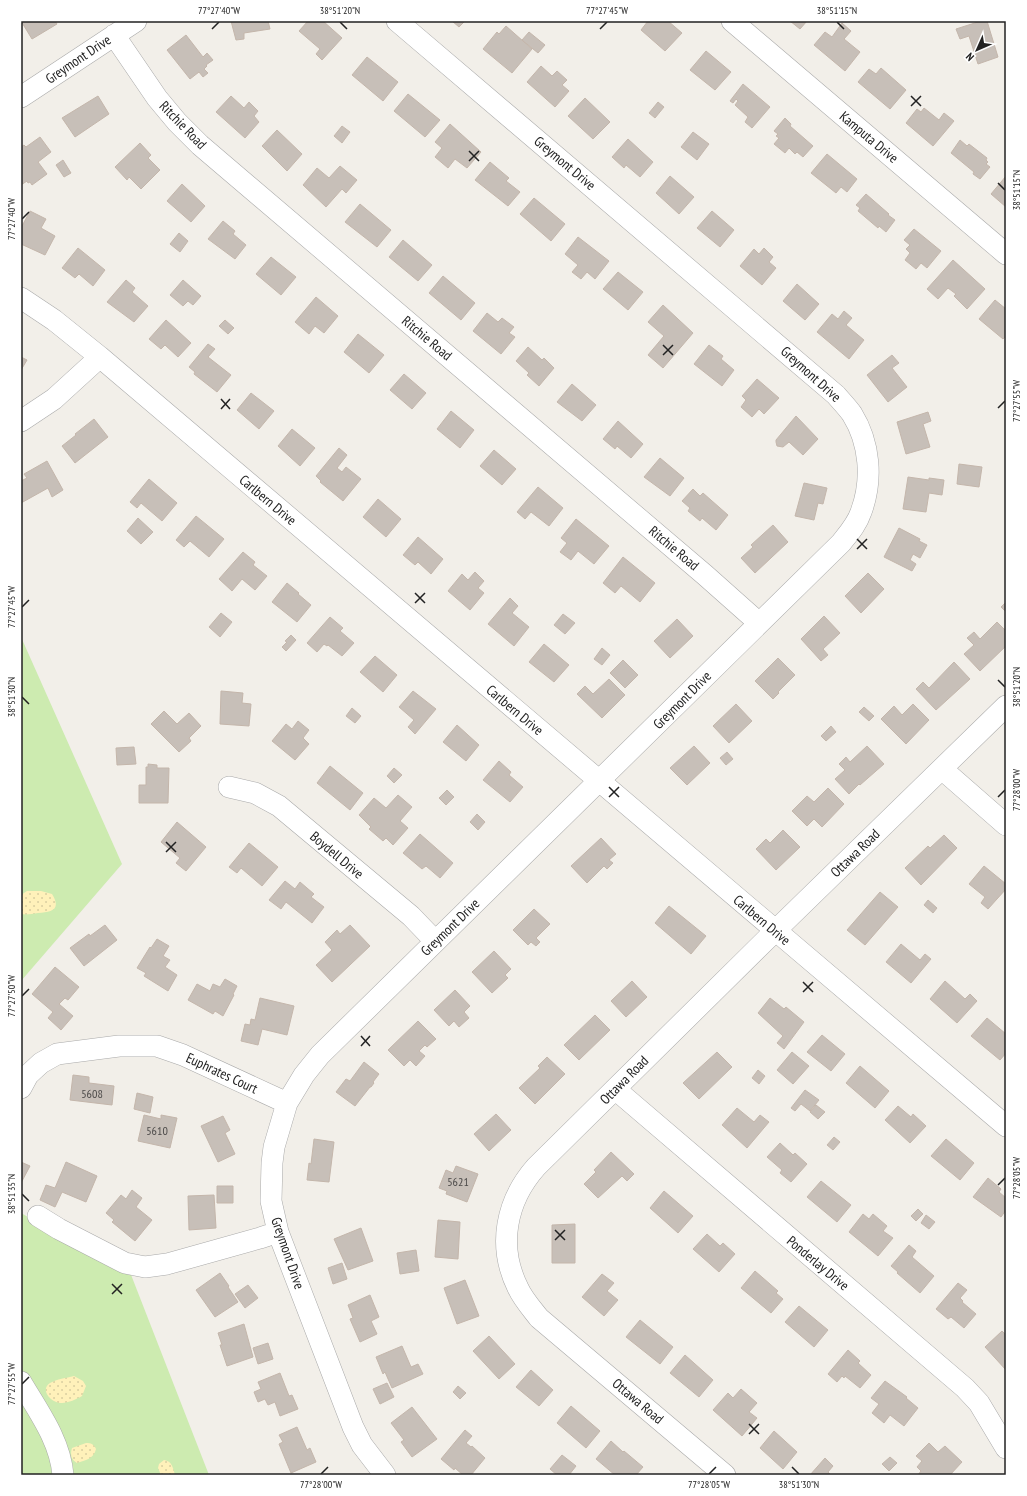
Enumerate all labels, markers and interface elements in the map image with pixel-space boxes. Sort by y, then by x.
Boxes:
text: 77°27'40"W [198,4,240,17]
text: 38°51'20"N [320,4,360,17]
text: 77°27'45"W [586,4,628,17]
text: 38°51'15"N [817,4,857,17]
street label: Greymont Drive [42,30,114,87]
north arrow [957,30,997,70]
text: N [963,50,977,64]
street label: Ritchie Road [156,97,210,153]
street label: Kamputa Drive [836,107,902,167]
street label: Greymont Drive [530,132,600,194]
text: 38°51'15"N [1010,170,1023,210]
text: 77°27'40"W [5,198,18,240]
street label: Ritchie Road [398,312,456,364]
street label: Greymont Drive [777,342,845,406]
text: 77°27'55"W [1010,380,1023,422]
street label: Carlbern Drive [236,471,300,529]
street label: Ritchie Road [645,522,703,574]
text: 77°27'45"W [5,586,18,628]
street label: Greymont Drive [649,667,715,733]
text: 38°51'20"N [1010,667,1023,707]
text: 38°51'30"N [5,677,18,717]
street label: Carlbern Drive [483,681,547,739]
text: 77°28'00"W [1010,769,1023,811]
street label: Ottawa Road [827,825,883,881]
street label: Boydell Drive [306,827,368,883]
street label: Carlbern Drive [730,891,794,949]
street label: Greymont Drive [417,894,483,960]
text: 77°27'50"W [5,975,18,1017]
street label: Euphrates Court [183,1049,261,1098]
street label: Ottawa Road [596,1052,652,1108]
house number: 5608 [81,1086,103,1101]
house number: 5610 [146,1123,168,1138]
text: 77°28'05"W [1010,1157,1023,1199]
text: 38°51'35"N [5,1174,18,1214]
house number: 5621 [447,1174,469,1189]
street label: Greymont Drive [267,1215,309,1292]
street label: Ponderlay Drive [783,1232,853,1294]
text: 77°27'55"W [5,1363,18,1405]
street label: Ottawa Road [609,1374,667,1428]
text: 77°28'00"W [300,1478,342,1491]
text: 77°28'05"W [688,1478,730,1491]
text: 38°51'30"N [779,1478,819,1491]

